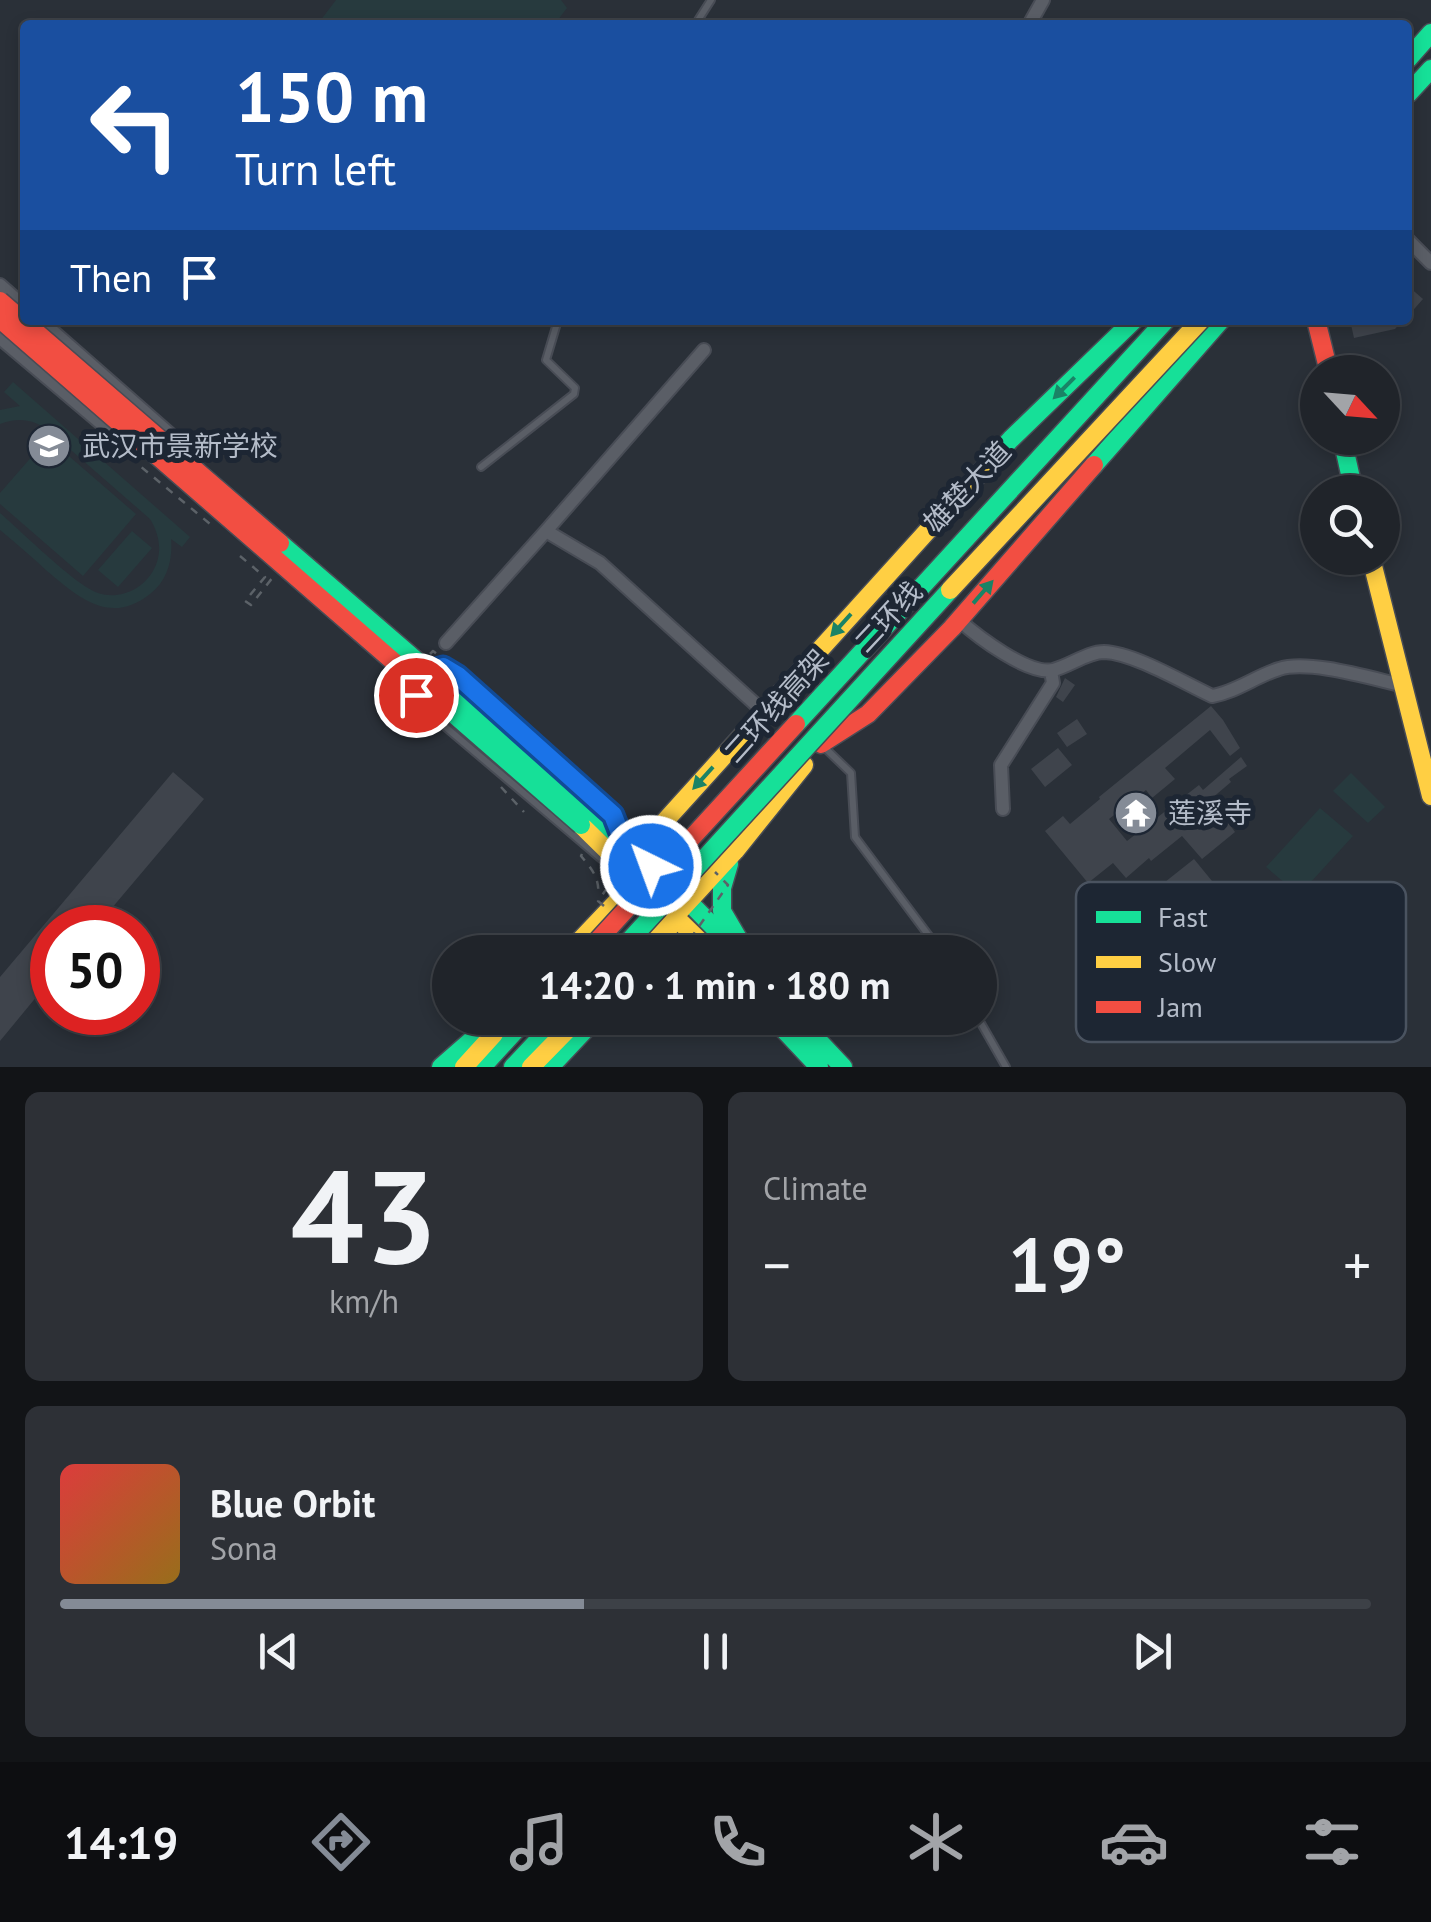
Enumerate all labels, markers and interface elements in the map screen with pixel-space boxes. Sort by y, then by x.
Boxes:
text: 150 m [235,51,428,141]
icon: left [70,60,200,190]
text: Turn left [235,139,396,197]
icon: arrive [172,250,227,305]
text: Then [70,253,152,302]
north arrow [1300,355,1400,455]
map controls [1300,355,1400,575]
one-way arrow [1052,376,1076,399]
school or university icon: 武汉市景新学校 [26,423,72,469]
place label: 武汉市景新学校 [82,427,278,464]
street label: 雄楚大道 [915,433,1018,540]
button: search [1300,475,1400,575]
street label: 二环线 [845,573,930,660]
one-way arrow [972,580,994,605]
one-way arrow [831,612,853,637]
street label: 二环线高架 [715,641,836,770]
pin [374,653,459,738]
icon: arrive [389,668,444,723]
one-way arrow [693,765,715,790]
temple icon: 莲溪寺 [1113,790,1159,836]
place label: 莲溪寺 [1168,794,1252,831]
position arrow [599,814,703,918]
legend [1076,882,1406,1042]
text: Fast [1158,898,1208,935]
speed limit sign: 50 [30,905,160,1035]
text: Slow [1158,943,1217,980]
text: 14:20 · 1 min · 180 m [539,960,890,1009]
text: Jam [1157,988,1203,1025]
text: 43 [290,1131,438,1299]
text: Climate [763,1167,868,1209]
text: 19° [1008,1216,1126,1313]
text: − [763,1229,791,1300]
text: + [1343,1229,1371,1300]
text: km/h [329,1280,399,1322]
text: Blue Orbit [210,1478,375,1527]
text: Sona [210,1527,278,1569]
icon: previous [251,1624,306,1679]
icon: pause [688,1624,743,1679]
icon: next [1125,1624,1180,1679]
icon: directions [306,1807,376,1877]
icon: music [504,1807,574,1877]
icon: phone [703,1807,773,1877]
icon: climate [901,1807,971,1877]
icon: car [1099,1807,1169,1877]
icon: filters [1297,1807,1367,1877]
text: 14:19 [64,1813,178,1871]

